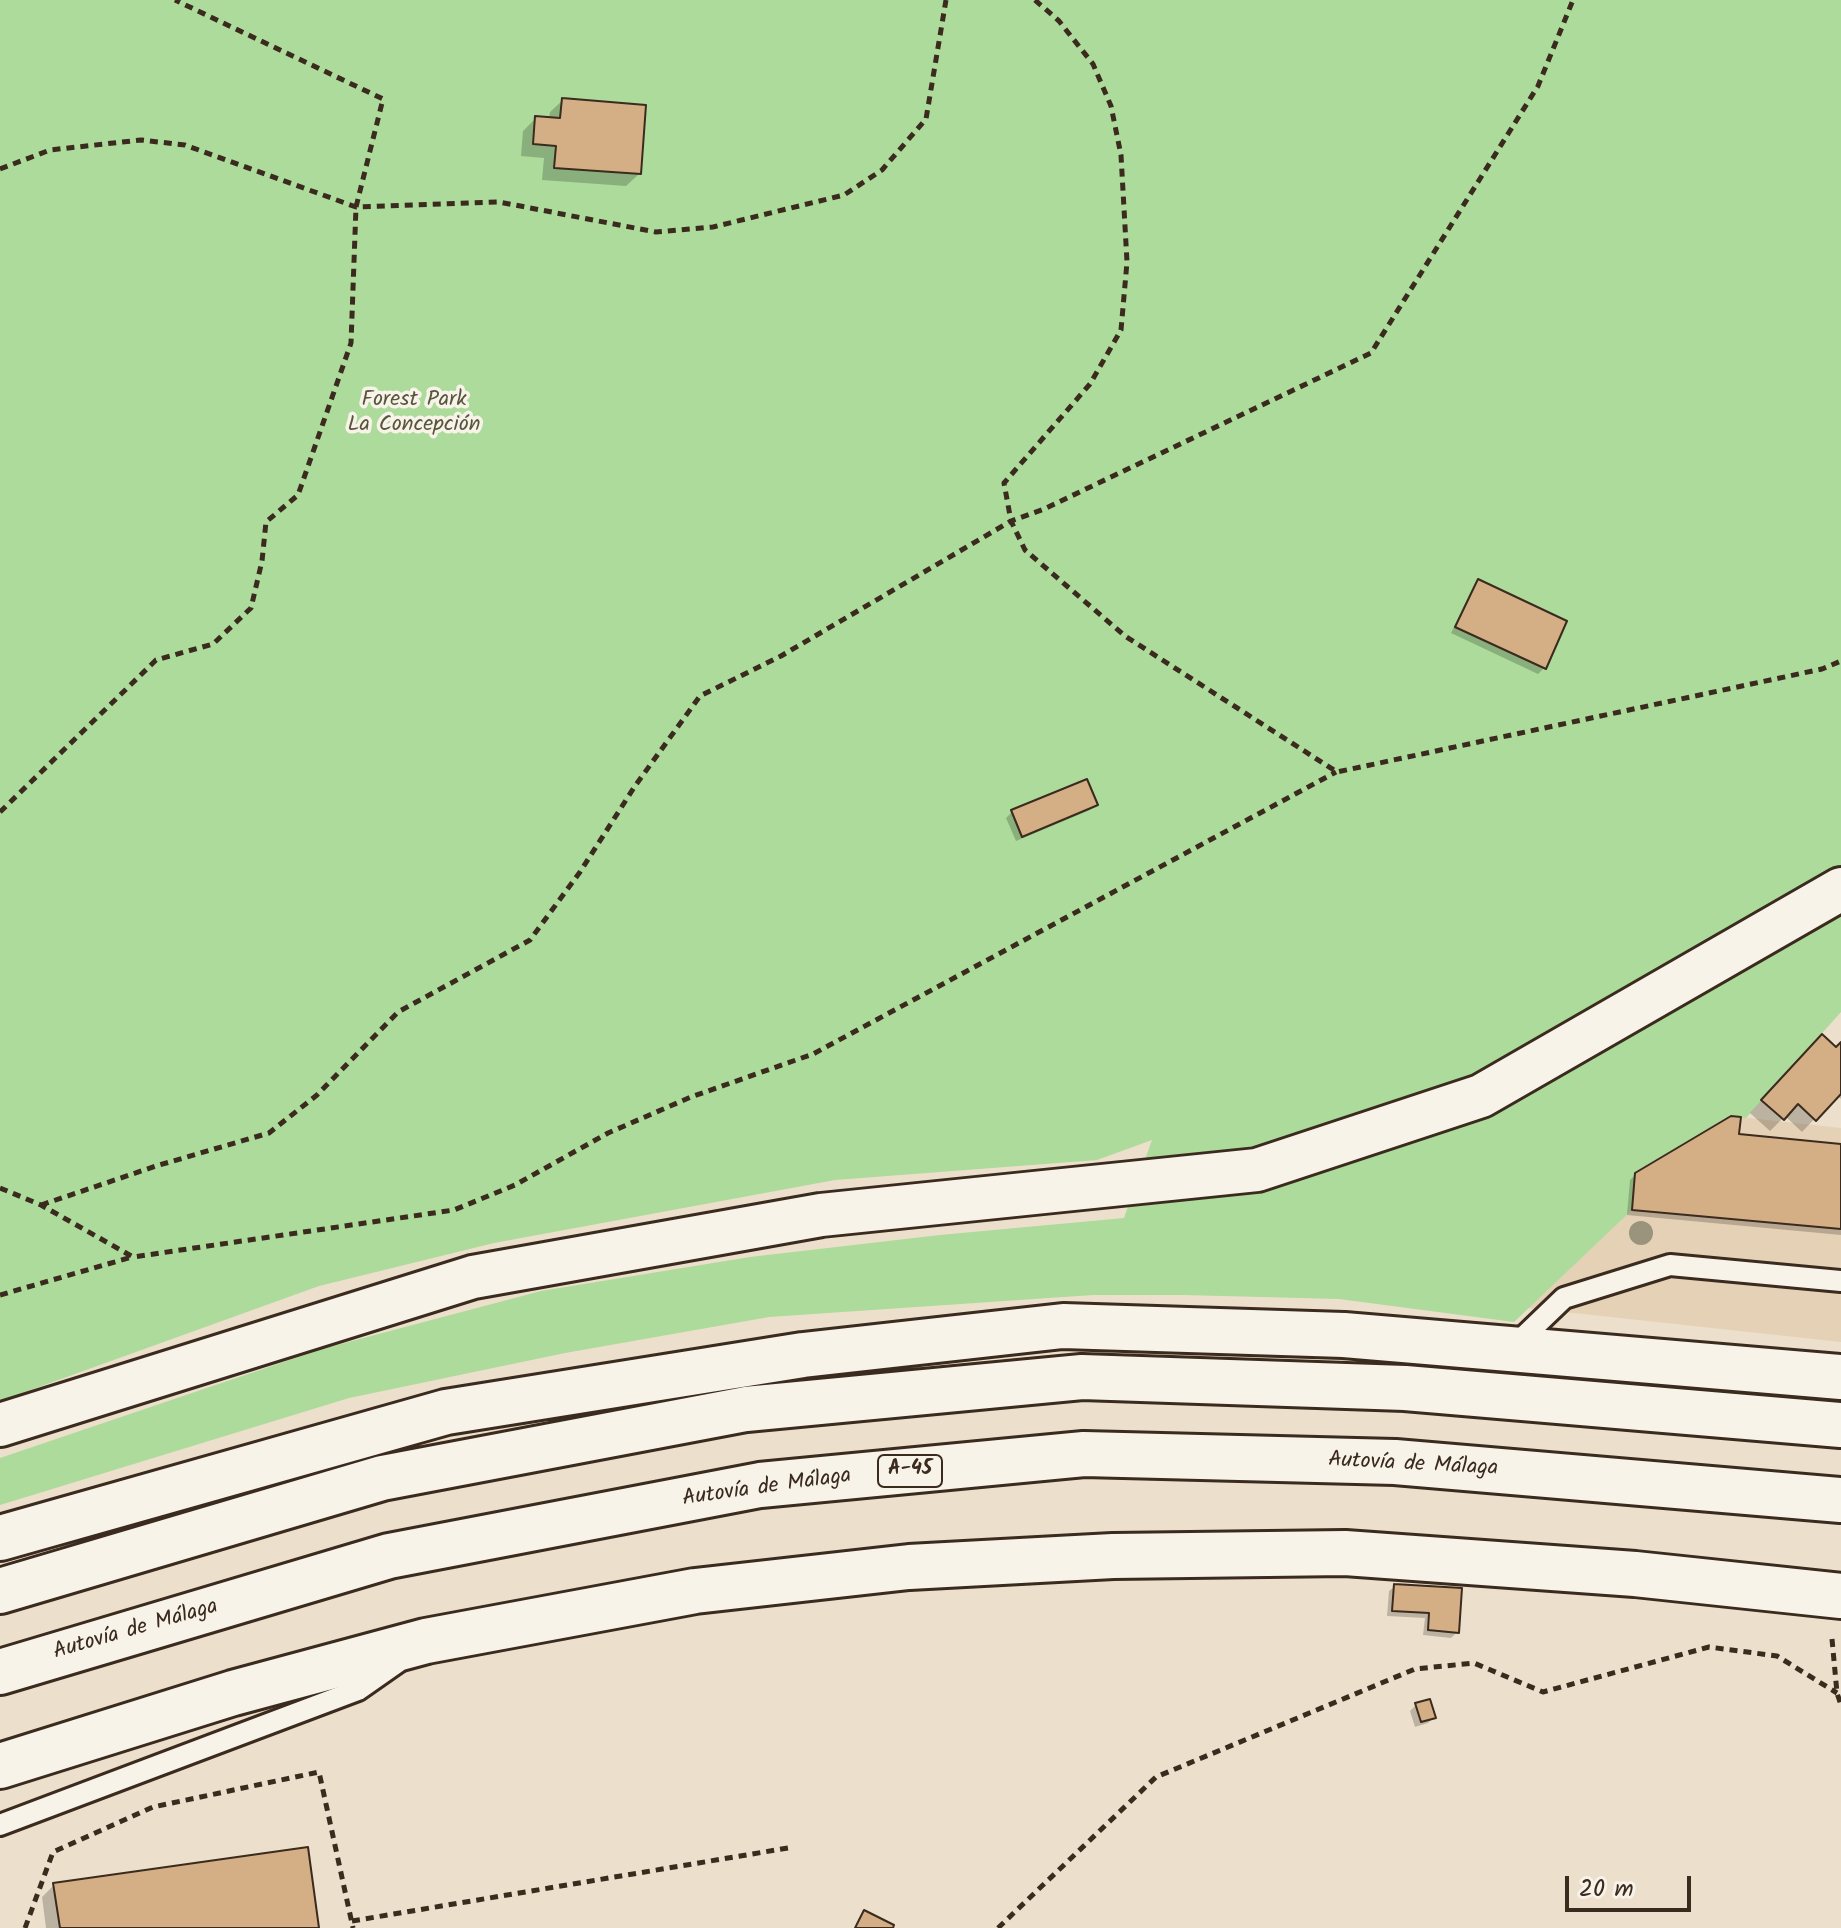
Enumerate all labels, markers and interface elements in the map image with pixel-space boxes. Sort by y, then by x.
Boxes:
park label: Forest Park La Concepción [348,388,480,440]
street label: Autovía de Málaga [1327,1448,1499,1484]
road number: A-45 [878,1455,942,1487]
street label: Autovía de Málaga [681,1464,853,1514]
street label: Autovía de Málaga [51,1595,221,1667]
scale bar [1569,1860,1695,1910]
text: 20 m [1579,1870,1634,1909]

